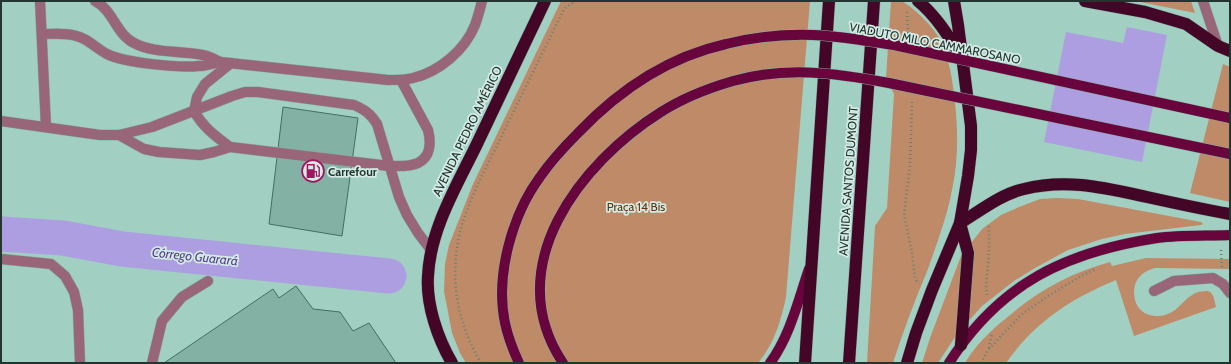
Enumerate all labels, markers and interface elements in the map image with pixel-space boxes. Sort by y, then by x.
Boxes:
street label: VIADUTO MILO CAMMAROSANO [848,19,1022,67]
street label: AVENIDA PEDRO AMÉRICO [429,64,505,198]
street label: AVENIDA SANTOS DUMONT [835,105,861,256]
fuel station icon: Carrefour [300,158,326,184]
place label: Carrefour [328,164,377,179]
park label: Praça 14 Bis [607,199,665,214]
water label: Córrego Guarará [151,244,239,268]

